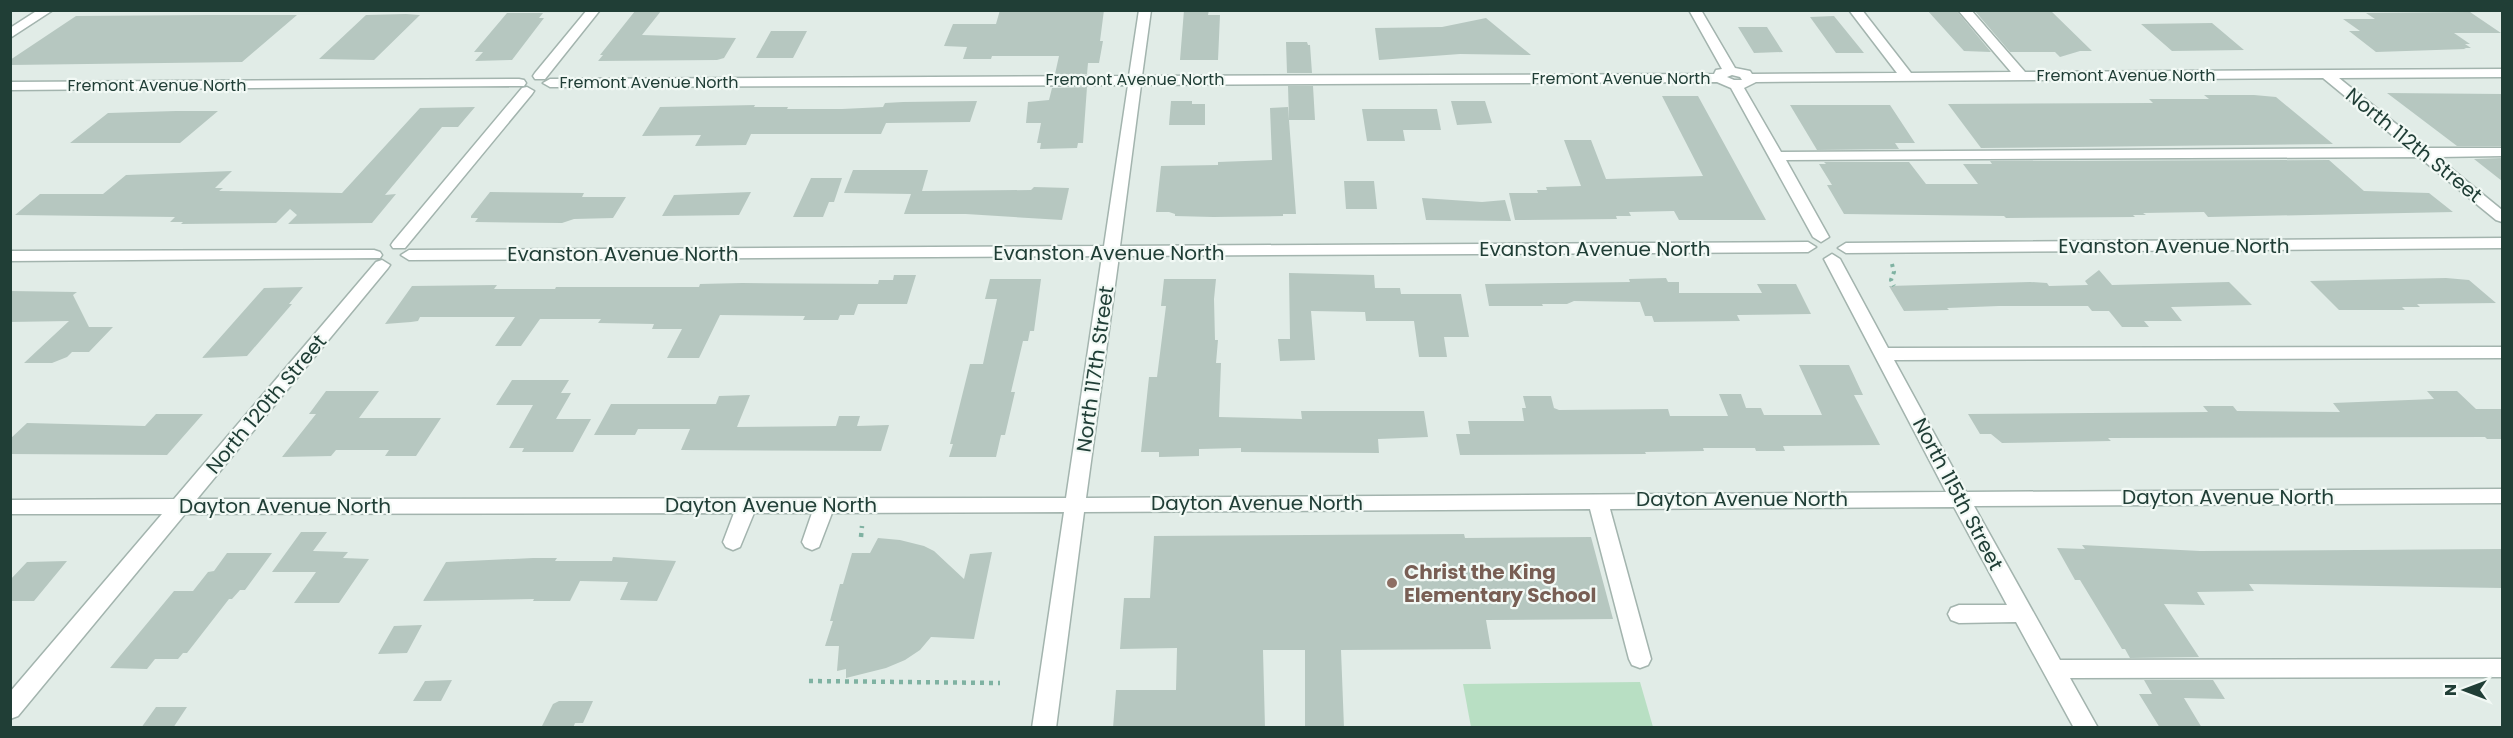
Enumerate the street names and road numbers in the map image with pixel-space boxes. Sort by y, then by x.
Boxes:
street label: Fremont Avenue North [2037,64,2215,87]
street label: Fremont Avenue North [1532,67,1710,90]
street label: Fremont Avenue North [1046,68,1224,91]
street label: Fremont Avenue North [560,71,738,94]
street label: Fremont Avenue North [68,74,246,97]
street label: North 112th Street [2340,81,2488,209]
street label: Evanston Avenue North [2058,232,2290,260]
street label: Evanston Avenue North [1479,235,1711,263]
street label: Evanston Avenue North [993,239,1225,267]
street label: Evanston Avenue North [507,240,739,268]
street label: North 117th Street [1069,284,1121,454]
street label: North 120th Street [199,328,333,480]
street label: North 115th Street [1906,413,2010,575]
street label: Dayton Avenue North [2122,483,2334,511]
street label: Dayton Avenue North [1636,485,1848,513]
street label: Dayton Avenue North [1151,489,1363,517]
street label: Dayton Avenue North [665,491,877,519]
street label: Dayton Avenue North [179,492,391,520]

